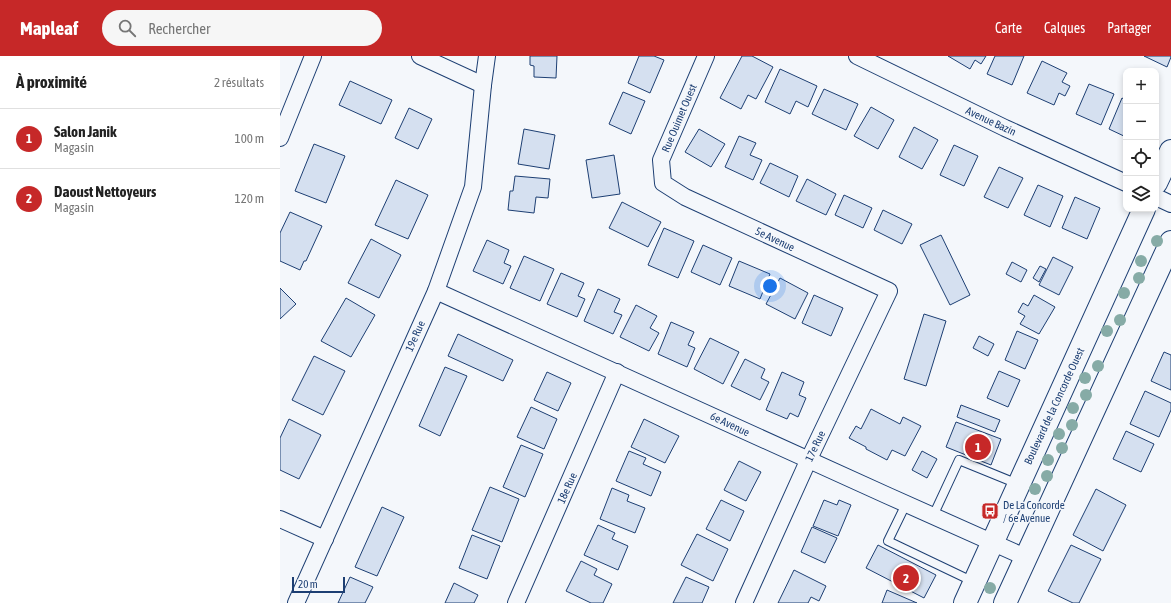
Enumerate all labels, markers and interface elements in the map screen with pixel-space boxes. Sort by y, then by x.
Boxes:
search box [102,10,382,46]
text: Mapleaf [20,17,78,39]
icon: search [116,17,138,39]
text: Rechercher [148,20,210,37]
text: Carte [995,20,1022,36]
text: Calques [1044,20,1085,36]
text: Partager [1107,20,1151,36]
map controls [1123,68,1159,212]
button: + [1123,68,1159,104]
text: À proximité [16,72,87,92]
text: 2 résultats [214,75,264,90]
street label: Rue Ouimet Ouest [659,82,699,154]
street label: Avenue Bazin [964,104,1018,138]
button: − [1123,104,1159,140]
text: Salon Janik [54,123,117,140]
text: 1 [26,131,32,146]
text: 100 m [235,131,264,146]
text: Magasin [54,140,94,155]
button: locate [1123,140,1159,176]
button: layers [1123,176,1159,212]
text: Daoust Nettoyeurs [54,183,156,200]
text: 2 [26,191,32,206]
text: 120 m [235,191,264,206]
text: Magasin [54,200,94,215]
street label: 5e Avenue [753,225,797,253]
your location [760,276,780,296]
street label: 19e Rue [403,319,427,353]
street label: Boulevard de la Concorde Ouest [1022,346,1086,466]
street label: 6e Avenue [708,410,752,438]
street label: 17e Rue [803,429,827,463]
pin: 1 [965,432,991,462]
street label: 18e Rue [555,471,579,505]
place label: De La Concorde / 6e Avenue [1003,499,1065,524]
bus stop icon: De La Concorde / 6e Avenue [980,501,1000,521]
pin: 2 [893,563,919,593]
scale bar [292,575,345,594]
text: 20 m [298,578,318,590]

